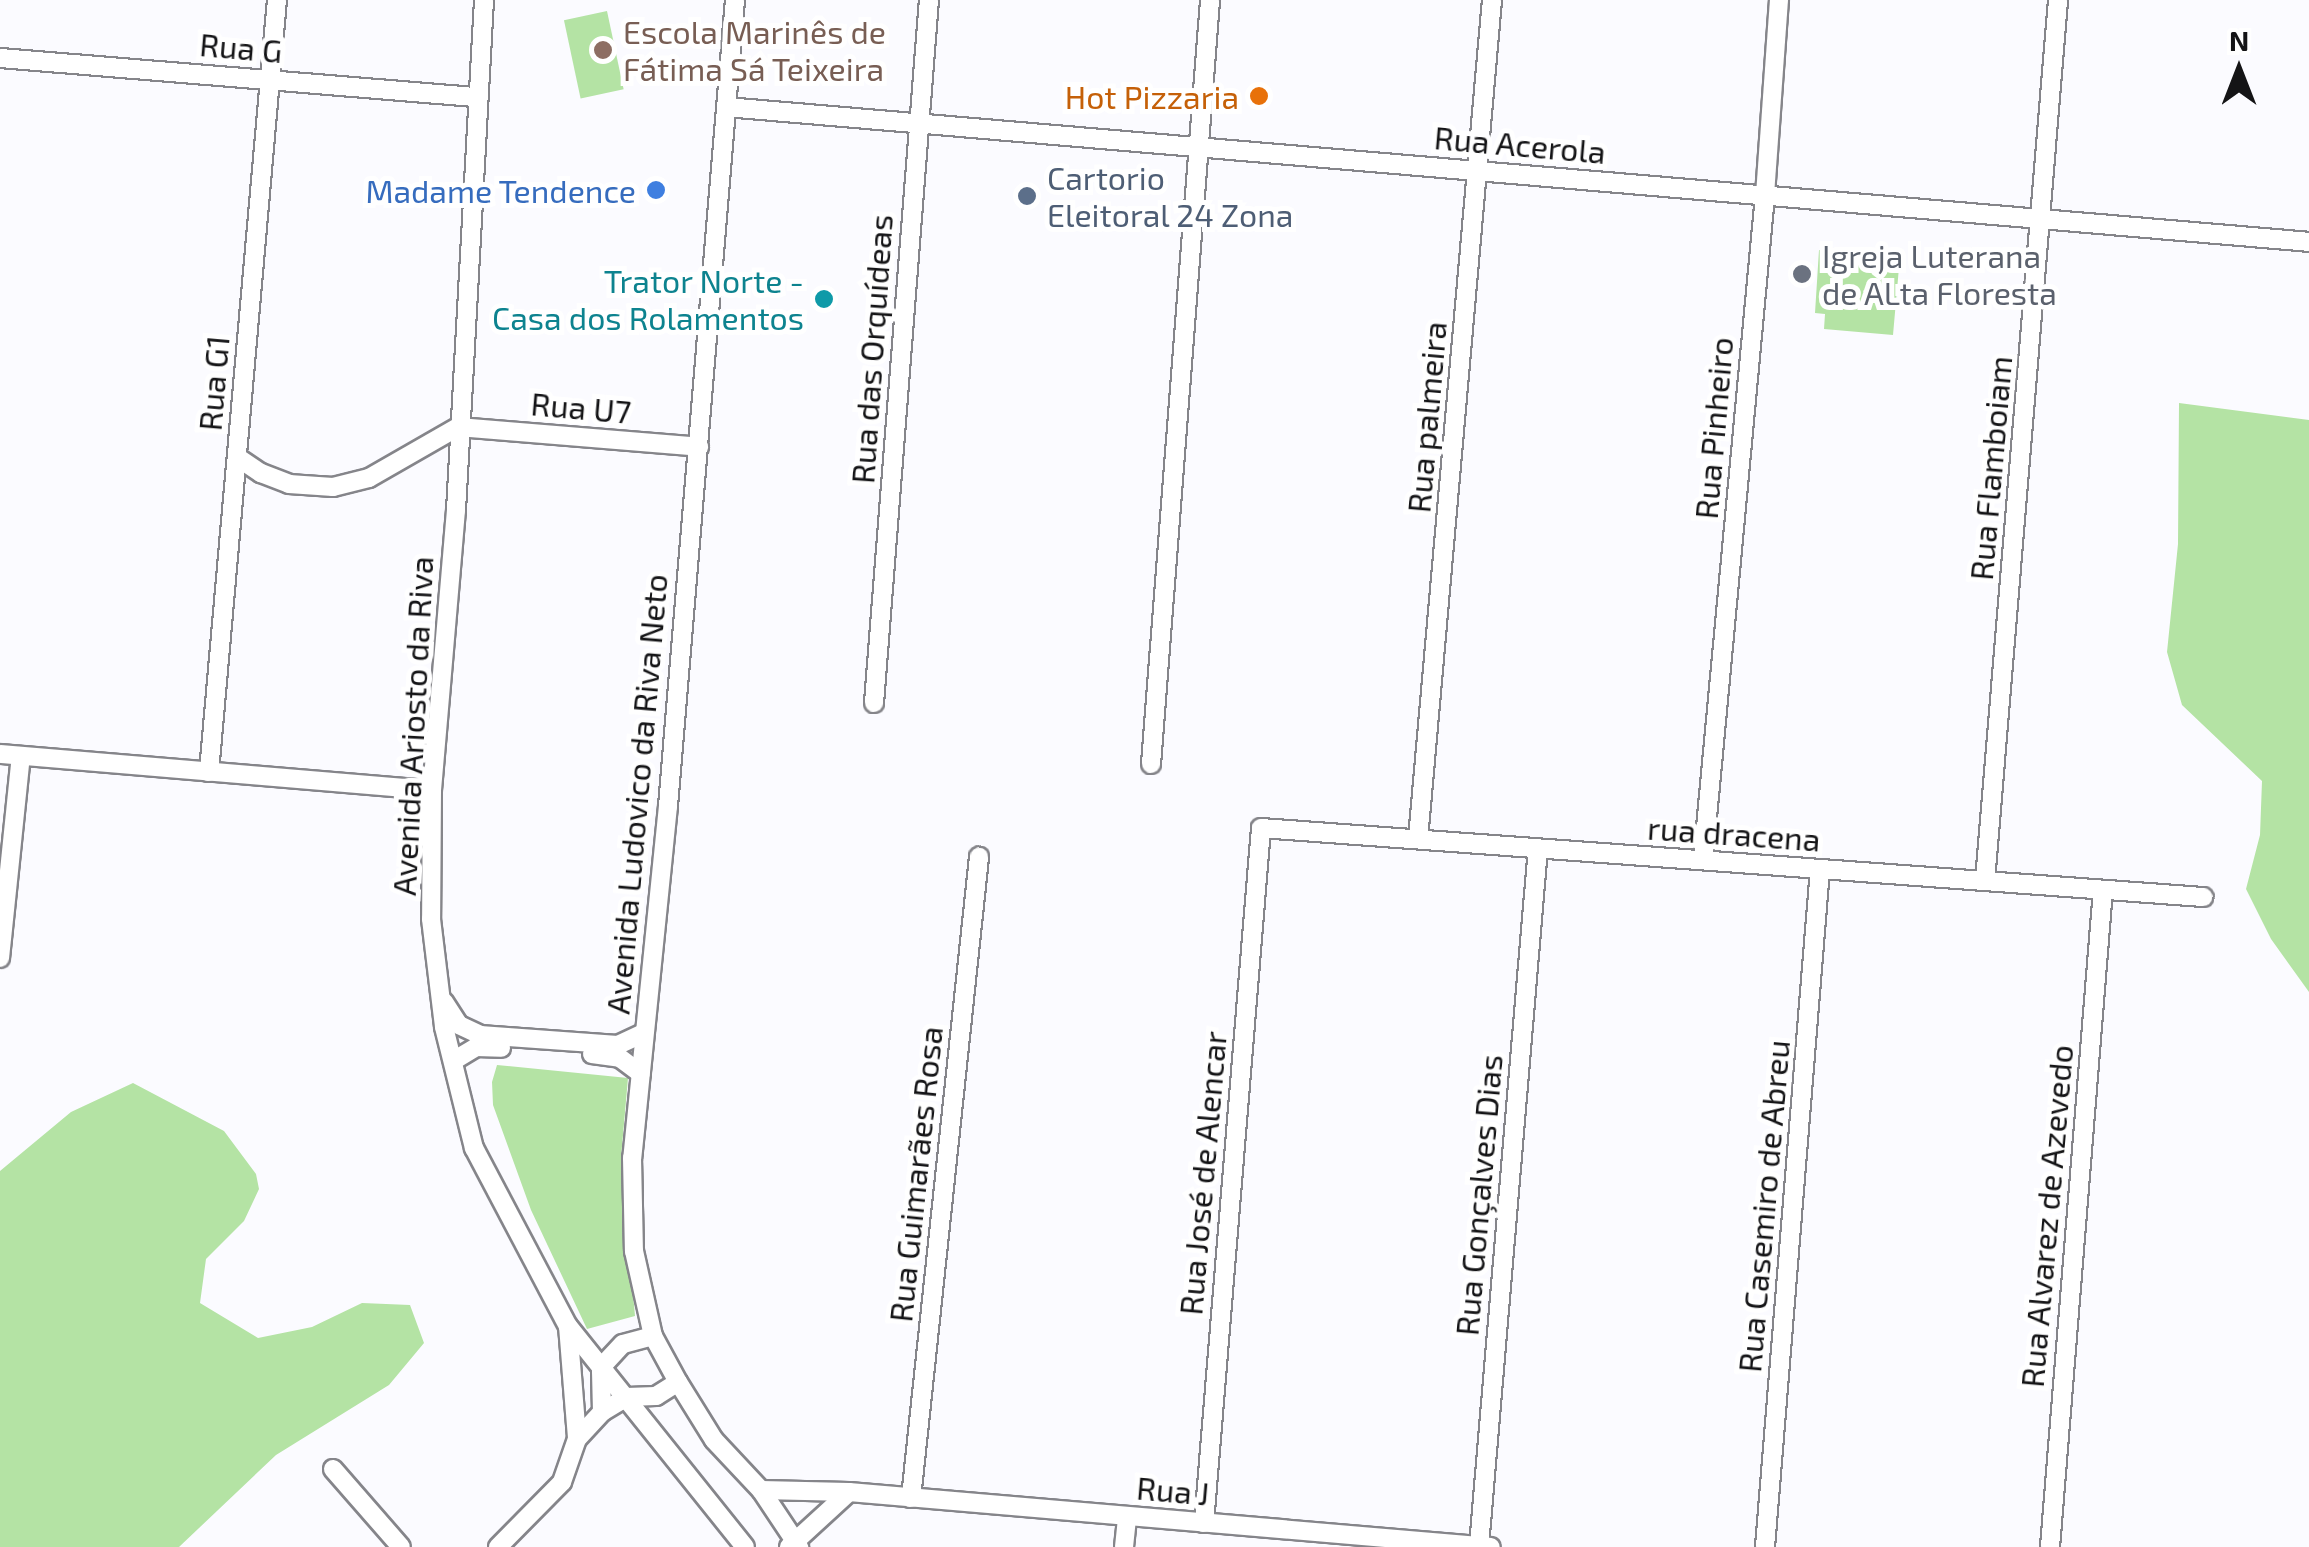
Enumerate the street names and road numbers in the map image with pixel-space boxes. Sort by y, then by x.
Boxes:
street label: Rua G [198,24,284,70]
street label: Rua Acerola [1432,117,1608,171]
street label: Rua das Orquídeas [842,213,900,485]
street label: Rua palmeira [1399,320,1453,514]
street label: Rua G1 [190,334,236,432]
street label: Rua Pinheiro [1686,335,1740,521]
street label: Rua Flamboiam [1961,354,2019,582]
street label: Rua U7 [529,383,633,431]
street label: Avenida Ariosto da Riva [384,555,440,897]
street label: Avenida Ludovico da Riva Neto [598,572,674,1016]
street label: rua dracena [1646,808,1822,858]
street label: Rua Guimarães Rosa [880,1024,950,1324]
street label: Rua José de Alencar [1170,1029,1234,1317]
street label: Rua Casemiro de Abreu [1729,1038,1797,1374]
street label: Rua Alvarez de Azevedo [2012,1042,2080,1390]
street label: Rua Gonçalves Dias [1447,1053,1509,1337]
street label: Rua J [1135,1468,1211,1512]

